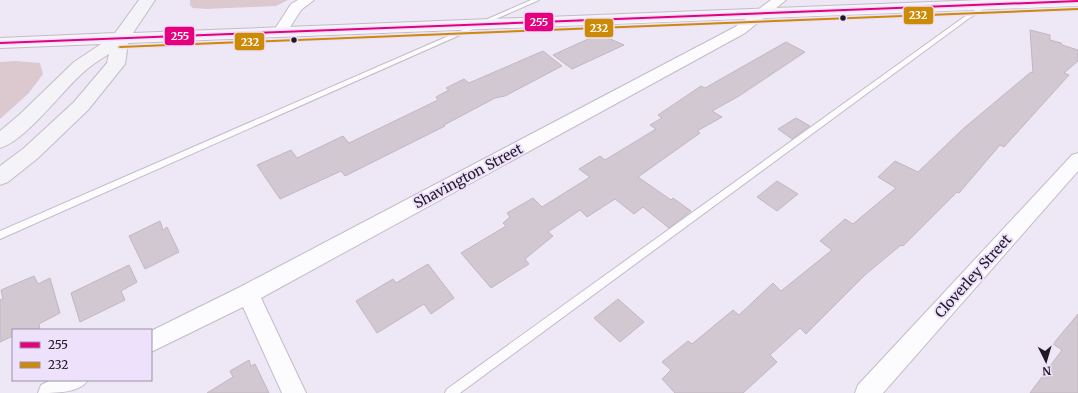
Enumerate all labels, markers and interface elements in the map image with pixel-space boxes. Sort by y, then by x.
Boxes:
line badge: 232 [903,6,934,25]
text: 232 [909,8,928,22]
line badge: 255 [524,12,554,32]
unlabelled marker [838,13,848,23]
text: 255 [530,15,548,29]
line badge: 232 [584,18,614,38]
text: 232 [590,21,609,35]
line badge: 255 [164,26,195,46]
text: 255 [171,29,189,43]
line badge: 232 [234,32,265,51]
text: 232 [241,35,260,49]
unlabelled marker [289,35,299,45]
street label: Shavington Street [410,139,526,212]
street label: Cloverley Street [931,230,1015,321]
legend [12,329,152,381]
text: 255 [48,337,68,352]
north arrow [1026,341,1066,381]
text: 232 [48,357,68,372]
text: N [1042,364,1052,378]

